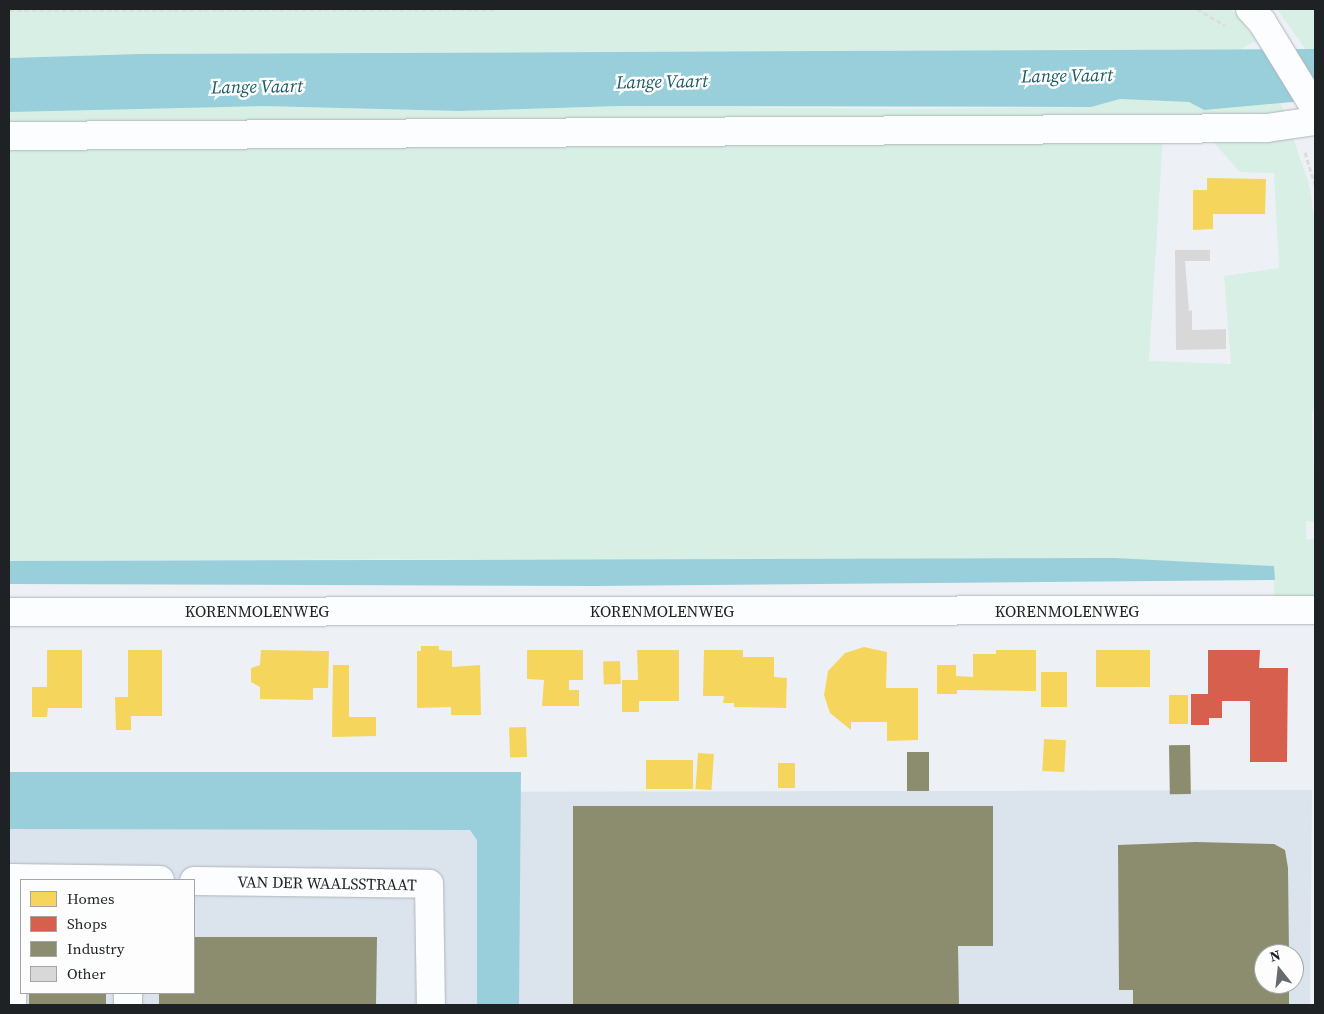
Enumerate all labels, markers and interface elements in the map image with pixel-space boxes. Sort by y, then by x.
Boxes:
water label: Lange Vaart [1021,64,1113,88]
water label: Lange Vaart [616,70,708,94]
water label: Lange Vaart [211,75,303,99]
street label: KORENMOLENWEG [185,601,329,621]
street label: KORENMOLENWEG [590,601,734,621]
street label: KORENMOLENWEG [995,601,1139,621]
street label: VAN DER WAALSSTRAAT [237,872,417,894]
legend [20,879,195,994]
text: Homes [67,888,114,909]
text: Shops [67,913,107,934]
text: Industry [67,938,124,959]
north arrow [1254,944,1304,994]
text: N [1267,945,1283,967]
text: Other [67,963,106,984]

